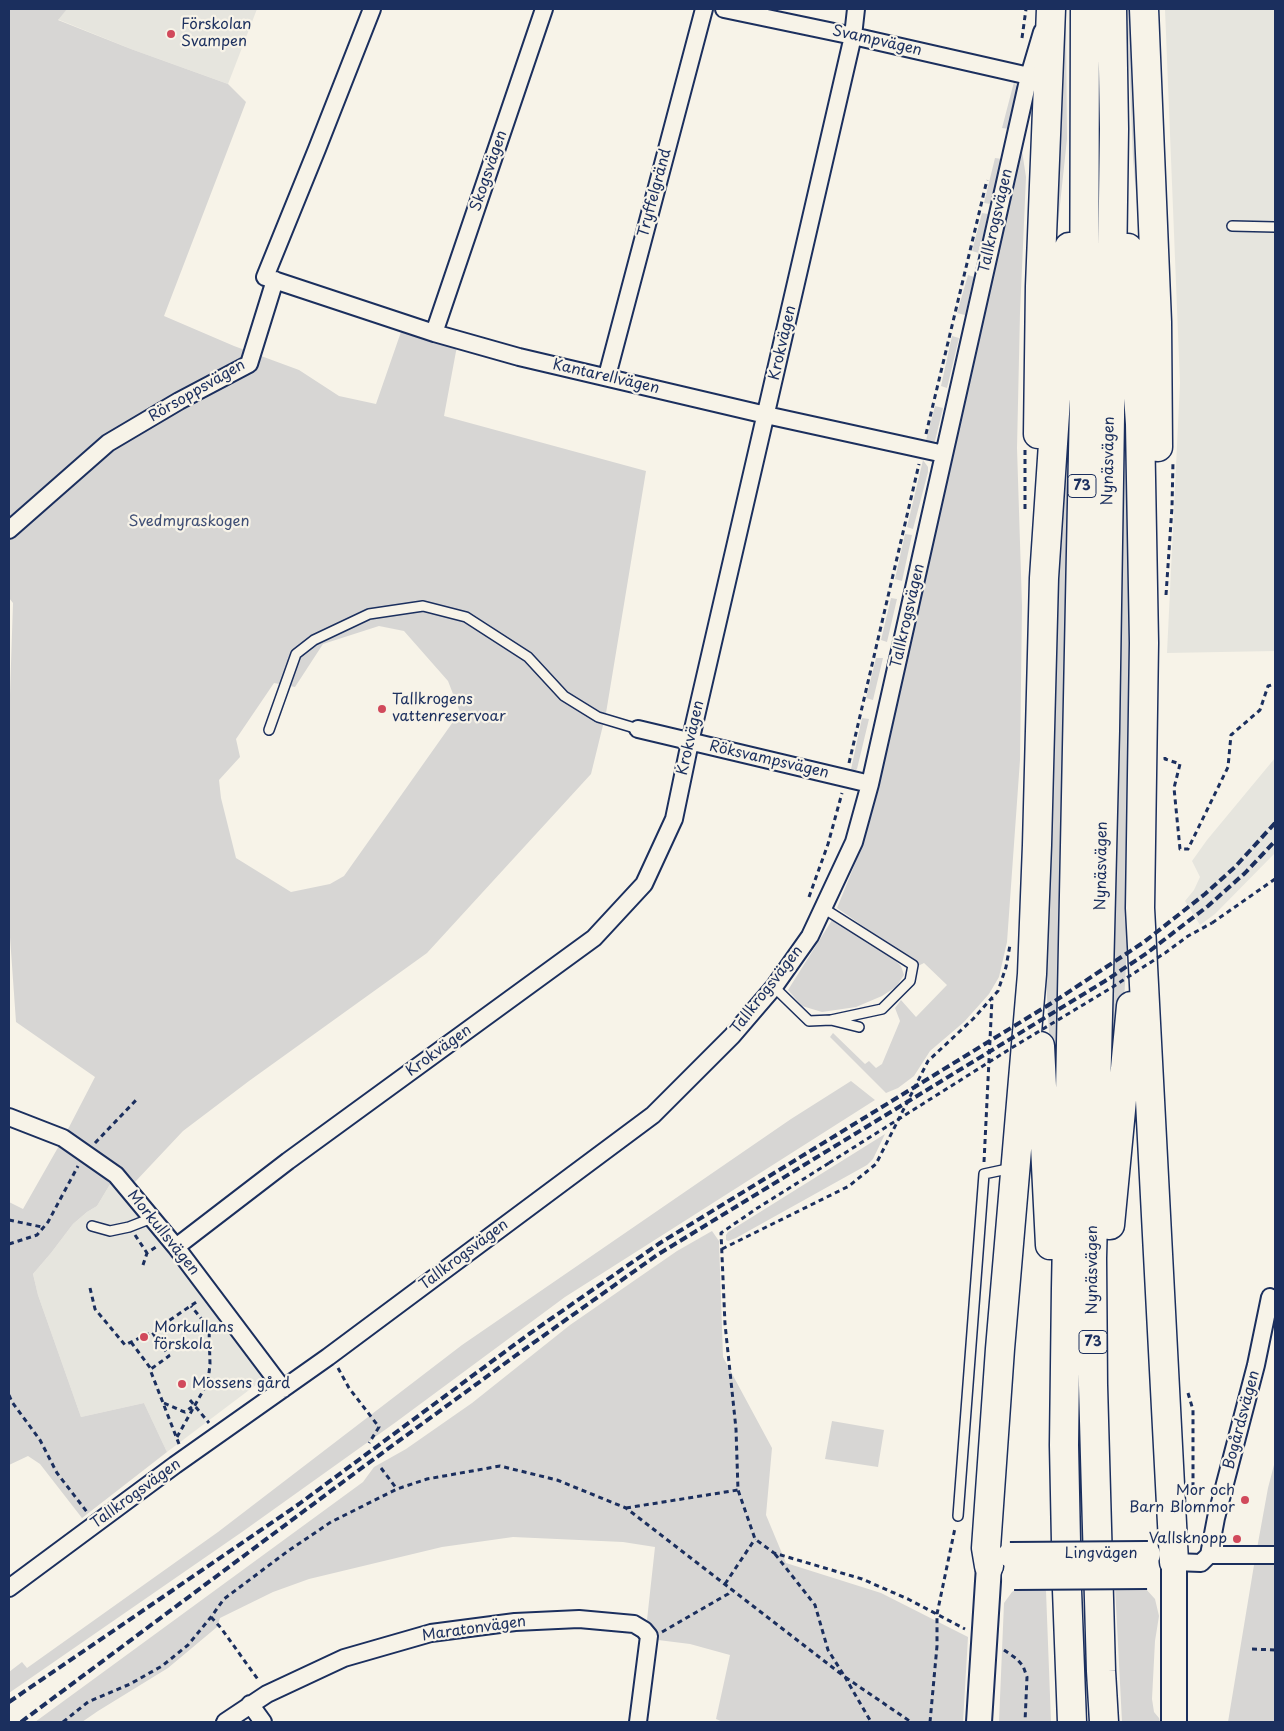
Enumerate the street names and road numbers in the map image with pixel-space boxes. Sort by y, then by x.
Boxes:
street label: Svampvägen [830,22,924,60]
street label: Skogsvägen [467,128,511,214]
street label: Tryffelgränd [635,147,675,239]
street label: Tallkrogsvägen [975,167,1017,275]
street label: Krokvägen [766,304,800,382]
street label: Rörsoppsvägen [146,356,248,426]
street label: Kantarellvägen [551,356,661,398]
street label: Nynäsvägen [1099,416,1119,506]
road number: 73 [1068,474,1096,498]
street label: Tallkrogsvägen [887,562,929,670]
street label: Krokvägen [674,699,708,777]
street label: Röksvampsvägen [707,737,831,783]
street label: Nynäsvägen [1092,821,1112,911]
street label: Tallkrogsvägen [727,942,807,1038]
street label: Krokvägen [403,1021,475,1081]
street label: Morkullsvägen [123,1187,203,1279]
street label: Tallkrogsvägen [416,1216,512,1294]
street label: Nynäsvägen [1084,1225,1102,1315]
road number: 73 [1079,1330,1107,1354]
street label: Bogårdsvägen [1220,1369,1264,1471]
street label: Tallkrogsvägen [88,1455,184,1533]
street label: Lingvägen [1064,1545,1138,1563]
street label: Maratonvägen [421,1613,527,1645]

